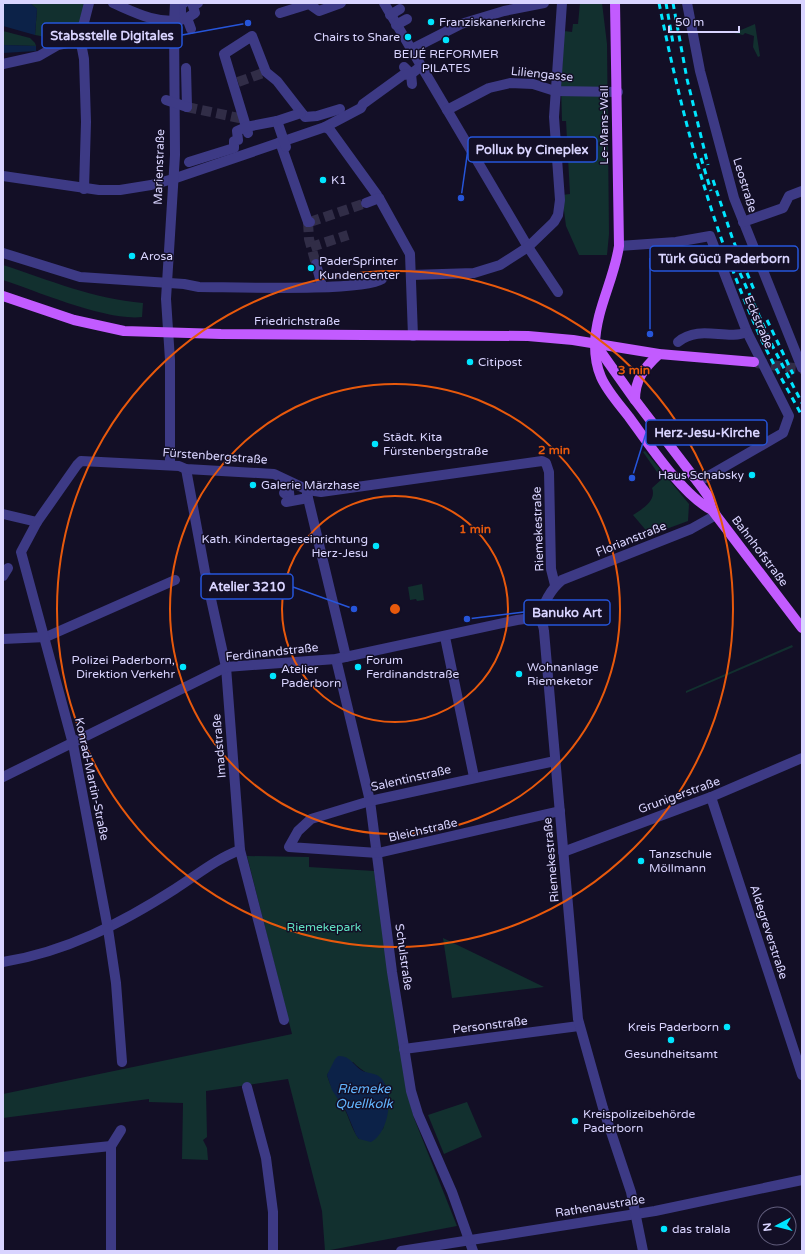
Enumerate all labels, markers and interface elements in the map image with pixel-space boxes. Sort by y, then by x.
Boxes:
scale bar [669,8,739,34]
place label: Franziskanerkirche [439,15,546,29]
text: 50 m [675,15,704,29]
marker: Franziskanerkirche [426,17,436,27]
callout: Stabsstelle Digitales [42,23,182,48]
text: Stabsstelle Digitales [50,28,174,44]
place label: Chairs to Share [314,30,400,44]
marker: Chairs to Share [403,32,413,42]
marker: BEIJÉ REFORMER PILATES [441,35,451,45]
place label: BEIJÉ REFORMER PILATES [393,47,499,75]
street label: Liliengasse [510,64,574,84]
street label: Le-Mans-Wall [597,85,611,165]
street label: Marienstraße [151,129,167,205]
callout: Pollux by Cineplex [468,137,597,162]
text: Pollux by Cineplex [476,142,588,158]
street label: Leostraße [730,156,760,214]
place label: K1 [331,173,347,187]
marker: K1 [318,175,328,185]
callout: Türk Gücü Paderborn [650,246,798,271]
place label: Arosa [140,249,173,263]
marker: Arosa [127,251,137,261]
text: Türk Gücü Paderborn [657,251,790,267]
place label: PaderSprinter Kundencenter [319,254,400,282]
marker: PaderSprinter Kundencenter [306,263,316,273]
street label: Eckstraße [742,293,776,351]
street label: Friedrichstraße [254,314,340,328]
place label: Citipost [478,355,522,369]
marker: Citipost [465,357,475,367]
text: 3 min [618,363,650,377]
callout: Herz-Jesu-Kirche [646,420,767,445]
text: Herz-Jesu-Kirche [654,425,760,441]
place label: Städt. Kita Fürstenbergstraße [383,430,488,458]
marker: Städt. Kita Fürstenbergstraße [370,439,380,449]
text: 2 min [538,443,570,457]
street label: Fürstenbergstraße [162,445,268,467]
place label: Haus Schabsky [658,468,745,482]
marker: Haus Schabsky [747,470,757,480]
place label: Galerie Märzhase [261,478,360,492]
marker: Galerie Märzhase [248,480,258,490]
street label: Riemekestraße [530,486,546,572]
street label: Bahnhofstraße [729,513,791,589]
street label: Florianstraße [594,518,669,560]
text: 1 min [459,522,491,536]
place label: Kath. Kindertageseinrichtung Herz-Jesu [201,532,368,560]
marker: Kath. Kindertageseinrichtung Herz-Jesu [371,541,381,551]
callout: Atelier 3210 [201,574,293,599]
text: Atelier 3210 [209,579,285,595]
callout: Banuko Art [524,600,610,625]
centre of rings [388,602,402,616]
text: Banuko Art [532,605,602,621]
street label: Ferdinandstraße [225,640,319,664]
place label: Polizei Paderborn, Direktion Verkehr [72,653,175,681]
place label: Forum Ferdinandstraße [366,653,459,681]
place label: Wohnanlage Riemeketor [527,660,599,688]
marker: Polizei Paderborn, Direktion Verkehr [178,662,188,672]
place label: Atelier Paderborn [281,662,341,690]
marker: Forum Ferdinandstraße [353,662,363,672]
marker: Wohnanlage Riemeketor [514,669,524,679]
marker: Atelier Paderborn [268,671,278,681]
street label: Imadstraße [209,713,229,779]
street label: Konrad-Martin-Straße [72,716,112,842]
street label: Salentinstraße [370,762,453,794]
street label: Grunigerstraße [636,774,722,816]
street label: Bleichstraße [387,815,459,845]
street label: Riemekestraße [540,817,562,903]
place label: Tanzschule Möllmann [649,847,712,875]
marker: Tanzschule Möllmann [636,856,646,866]
street label: Aldegreverstraße [747,883,791,981]
park label: Riemekepark [287,920,362,934]
street label: Schulstraße [392,923,416,991]
street label: Personstraße [452,1013,528,1037]
place label: Kreis Paderborn [628,1020,719,1034]
marker: Kreis Paderborn [722,1022,732,1032]
marker: Gesundheitsamt [666,1035,676,1045]
place label: Gesundheitsamt [624,1047,718,1061]
water label: Riemeke Quellkolk [335,1081,394,1112]
place label: Kreispolizeibehörde Paderborn [583,1107,696,1135]
marker: Kreispolizeibehörde Paderborn [570,1116,580,1126]
street label: Rathenaustraße [554,1192,646,1220]
north arrow [757,1206,797,1246]
place label: das tralala [672,1222,731,1236]
text: N [761,1222,775,1232]
marker: das tralala [659,1224,669,1234]

